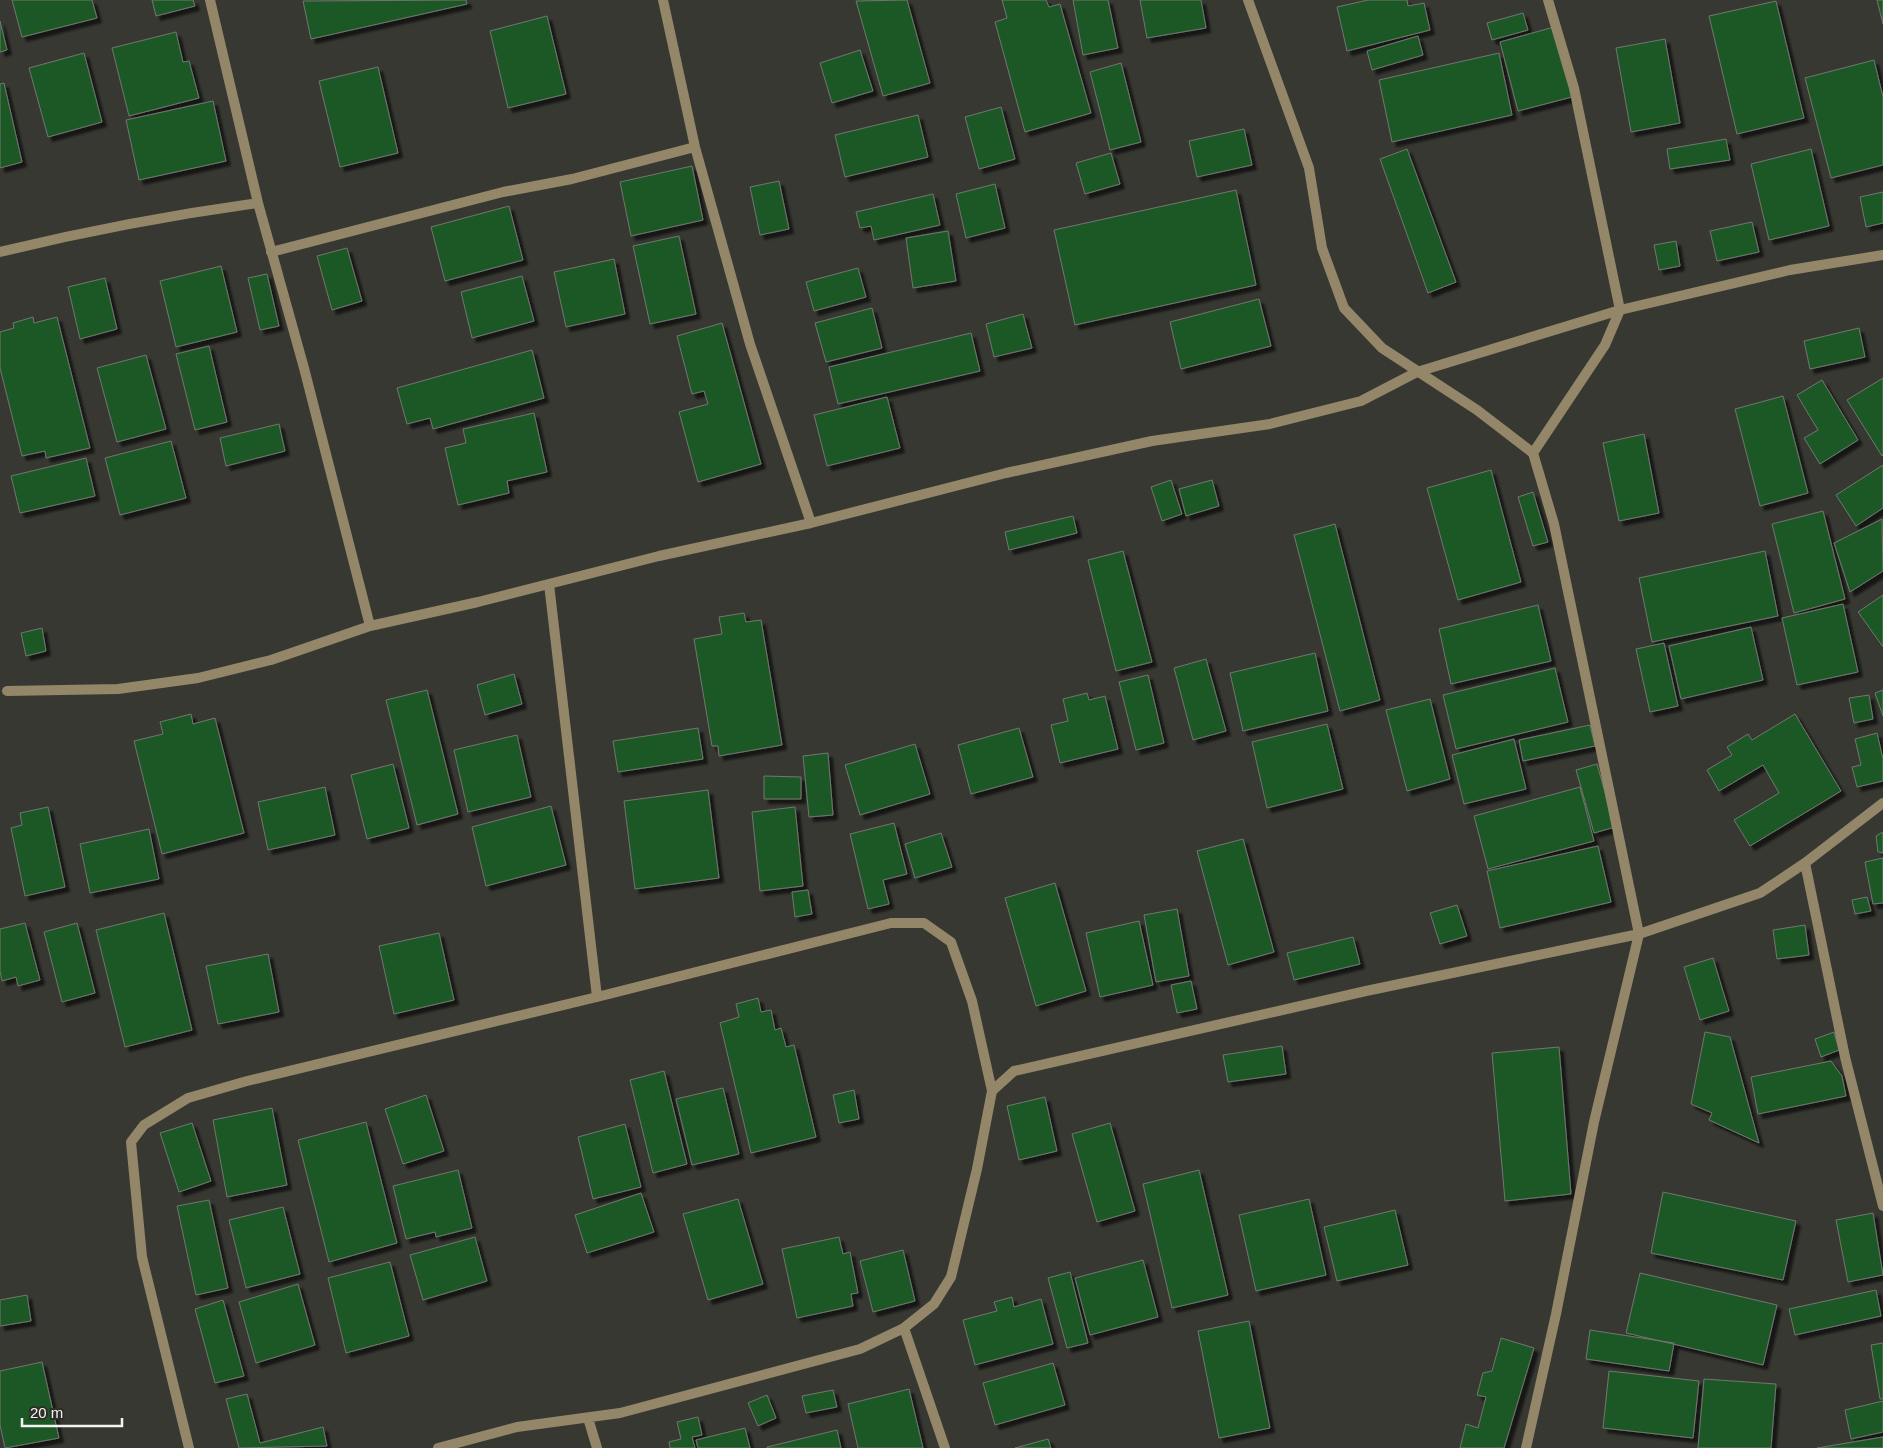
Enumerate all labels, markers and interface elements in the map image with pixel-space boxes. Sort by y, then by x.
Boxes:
scale bar [22,1396,122,1428]
text: 20 m [30,1404,63,1421]

